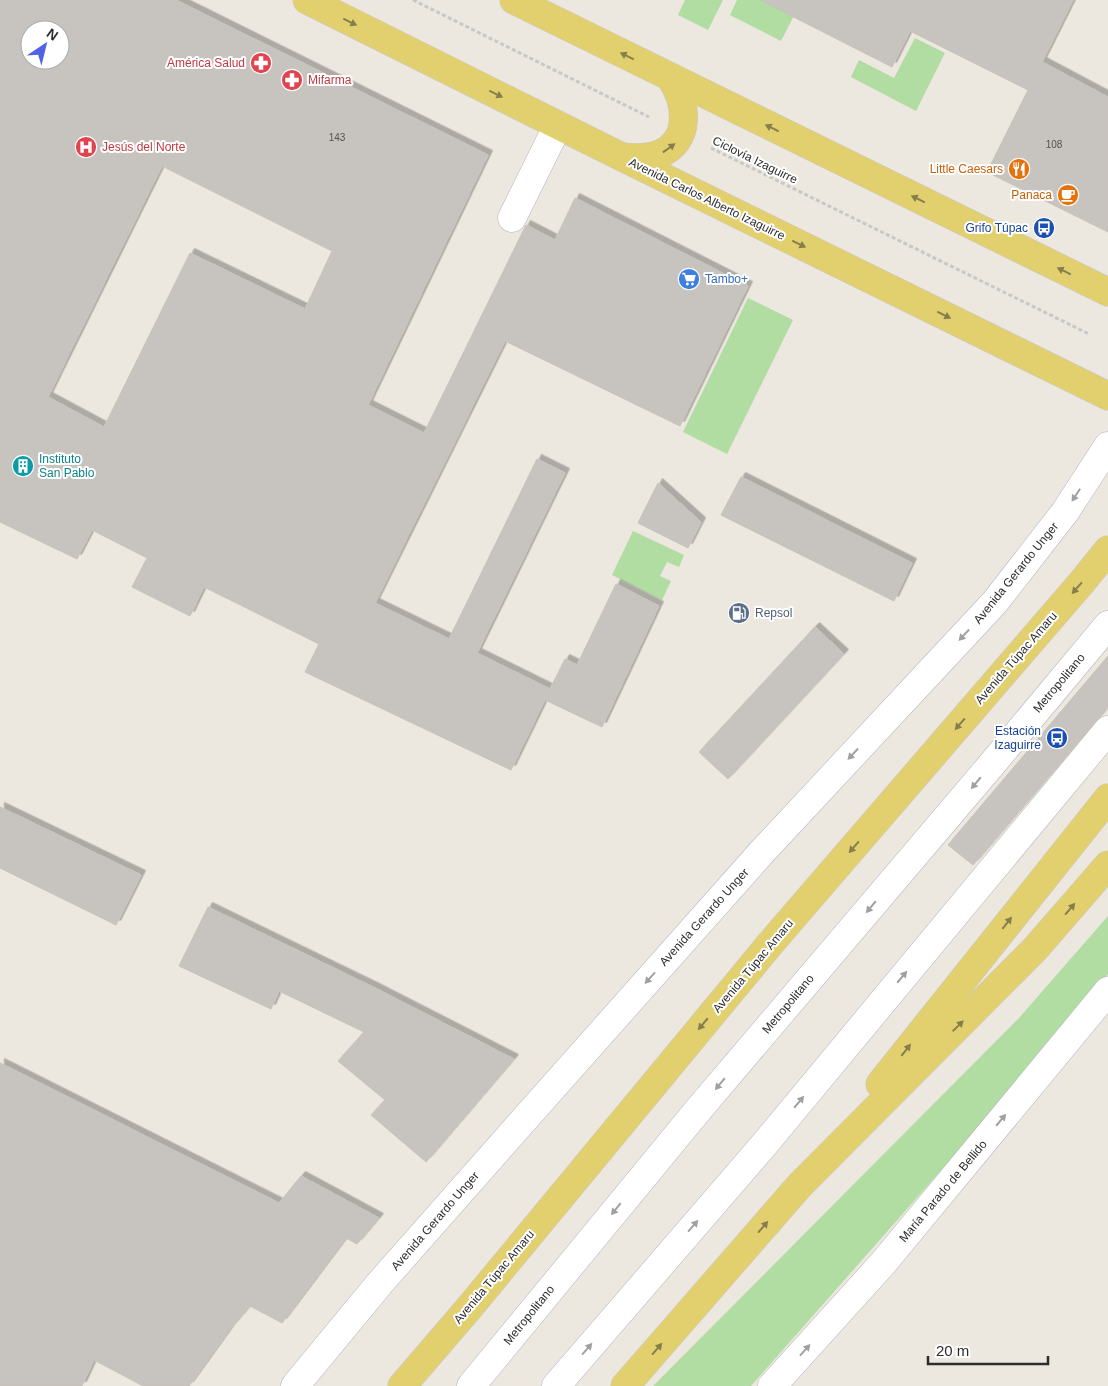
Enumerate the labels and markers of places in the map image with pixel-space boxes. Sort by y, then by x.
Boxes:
pharmacy icon: América Salud [249,51,273,75]
place label: América Salud [167,56,245,70]
pharmacy icon: Mifarma [280,68,304,92]
place label: Mifarma [308,73,352,87]
hospital icon: Jesús del Norte [74,135,98,159]
place label: Jesús del Norte [102,140,186,154]
restaurant icon: Little Caesars [1007,157,1031,181]
place label: Little Caesars [930,162,1003,176]
cafe icon: Panaca [1056,183,1080,207]
place label: Panaca [1011,188,1052,202]
bus stop icon: Grifo Túpac [1032,216,1056,240]
place label: Grifo Túpac [966,221,1028,235]
supermarket icon: Tambo+ [677,267,701,291]
place label: Tambo+ [705,272,748,286]
place label: Instituto San Pablo [39,452,95,480]
building icon: Instituto San Pablo [11,454,35,478]
fuel station icon: Repsol [727,601,751,625]
place label: Repsol [755,606,792,620]
place label: Estación Izaguirre [994,724,1041,752]
bus stop icon: Estación Izaguirre [1045,726,1069,750]

